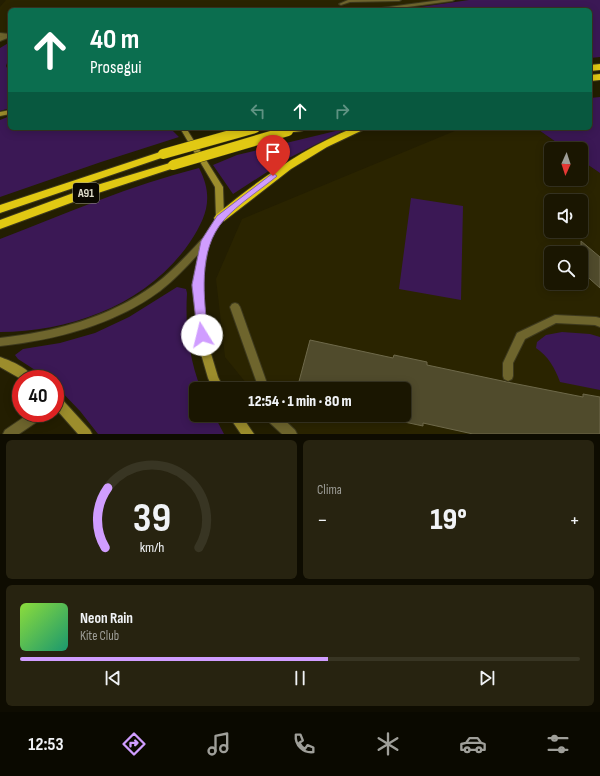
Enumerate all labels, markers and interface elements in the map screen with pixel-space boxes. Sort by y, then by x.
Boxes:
text: 40 m [90,23,139,56]
icon: ahead [24,24,76,76]
text: Prosegui [90,57,142,78]
icon: left [247,100,269,122]
icon: ahead [289,100,311,122]
icon: right [331,100,353,122]
pin [256,135,290,176]
icon: arrive [262,141,284,163]
north arrow [544,142,588,186]
map controls [544,142,588,290]
road number: A91 [73,183,99,203]
button: sound [544,194,588,238]
button: search [544,246,588,290]
position arrow [181,314,223,356]
speed limit sign: 40 [12,370,64,422]
text: 12:54 · 1 min · 80 m [248,392,352,411]
text: Clima [317,482,342,498]
text: 39 [132,493,171,542]
text: 19° [430,502,467,538]
text: − [317,507,328,534]
text: + [569,507,580,534]
text: km/h [139,538,164,555]
text: Neon Rain [80,609,133,628]
text: Kite Club [80,628,119,644]
icon: previous [102,667,124,689]
icon: pause [289,667,311,689]
icon: next [476,667,498,689]
icon: directions [120,730,148,758]
icon: music [205,730,233,758]
icon: phone [290,730,318,758]
icon: climate [374,730,402,758]
icon: car [459,730,487,758]
icon: filters [544,730,572,758]
text: 12:53 [28,734,63,755]

